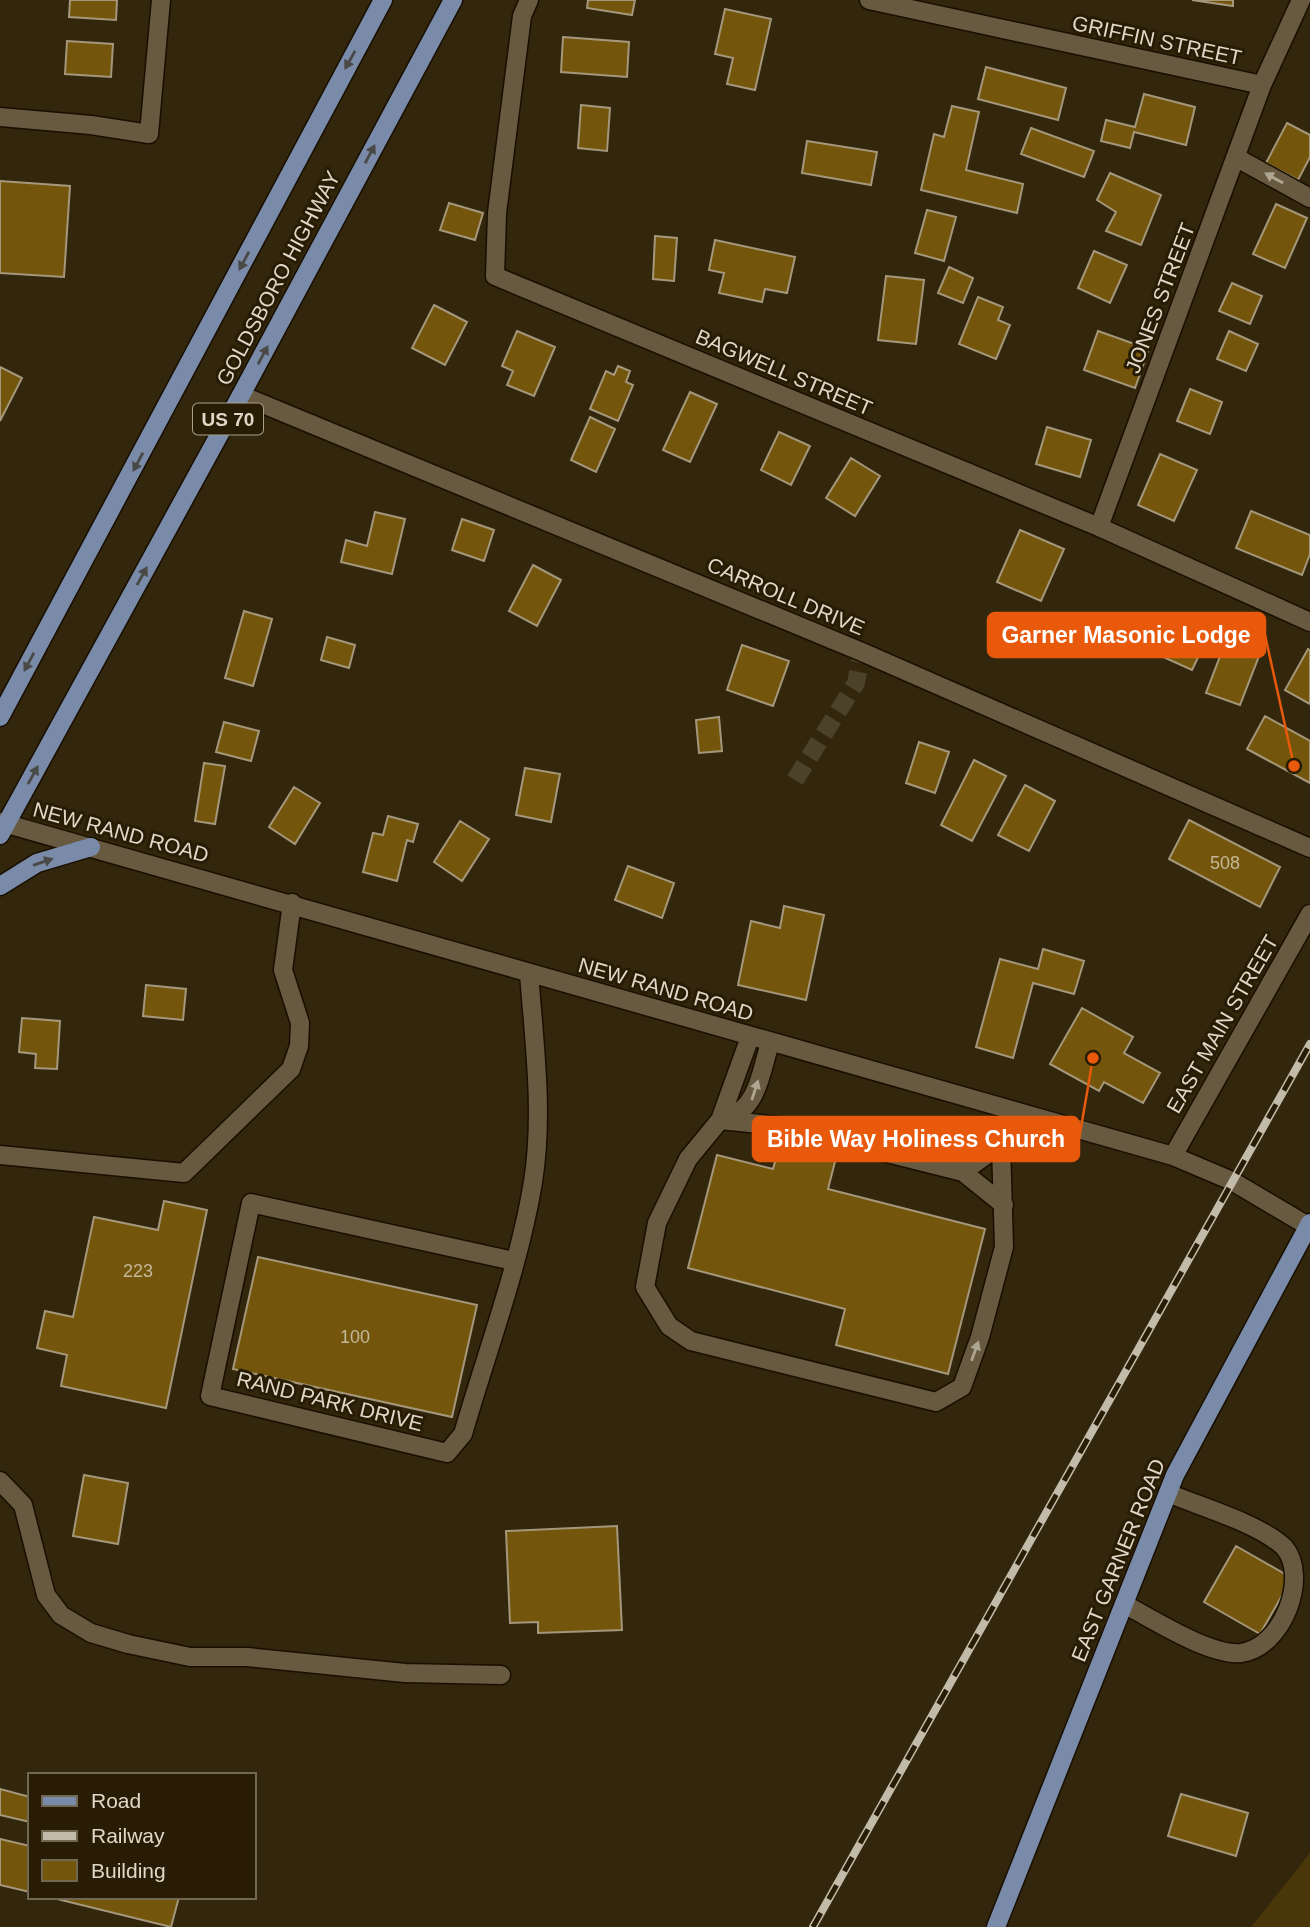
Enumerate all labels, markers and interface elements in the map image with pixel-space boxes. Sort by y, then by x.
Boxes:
street label: GRIFFIN STREET [1070,11,1244,69]
one-way arrow [344,50,356,70]
one-way arrow [364,144,376,164]
street label: GOLDSBORO HIGHWAY [212,167,344,389]
one-way arrow [1264,172,1283,184]
street label: JONES STREET [1121,220,1199,376]
one-way arrow [238,251,250,271]
street label: BAGWELL STREET [692,324,876,420]
one-way arrow [257,345,269,365]
road number: US 70 [193,404,263,434]
one-way arrow [132,452,143,472]
street label: CARROLL DRIVE [704,553,868,639]
one-way arrow [136,566,148,586]
callout: Garner Masonic Lodge [988,613,1265,657]
text: Garner Masonic Lodge [1001,622,1251,648]
one-way arrow [24,653,36,673]
one-way arrow [26,765,38,785]
street label: NEW RAND ROAD [31,797,211,867]
house number: 508 [1210,853,1240,873]
one-way arrow [33,856,54,867]
street label: EAST MAIN STREET [1162,931,1282,1117]
street label: NEW RAND ROAD [576,953,756,1025]
one-way arrow [750,1080,760,1101]
callout: Bible Way Holiness Church [753,1117,1079,1161]
text: Bible Way Holiness Church [767,1126,1065,1152]
house number: 223 [123,1261,153,1281]
house number: 100 [340,1327,370,1347]
one-way arrow [970,1341,981,1362]
street label: RAND PARK DRIVE [235,1367,425,1435]
street label: EAST GARNER ROAD [1067,1455,1169,1665]
legend [28,1773,256,1899]
text: Road [91,1789,141,1812]
text: Railway [91,1824,165,1847]
text: Building [91,1859,166,1882]

